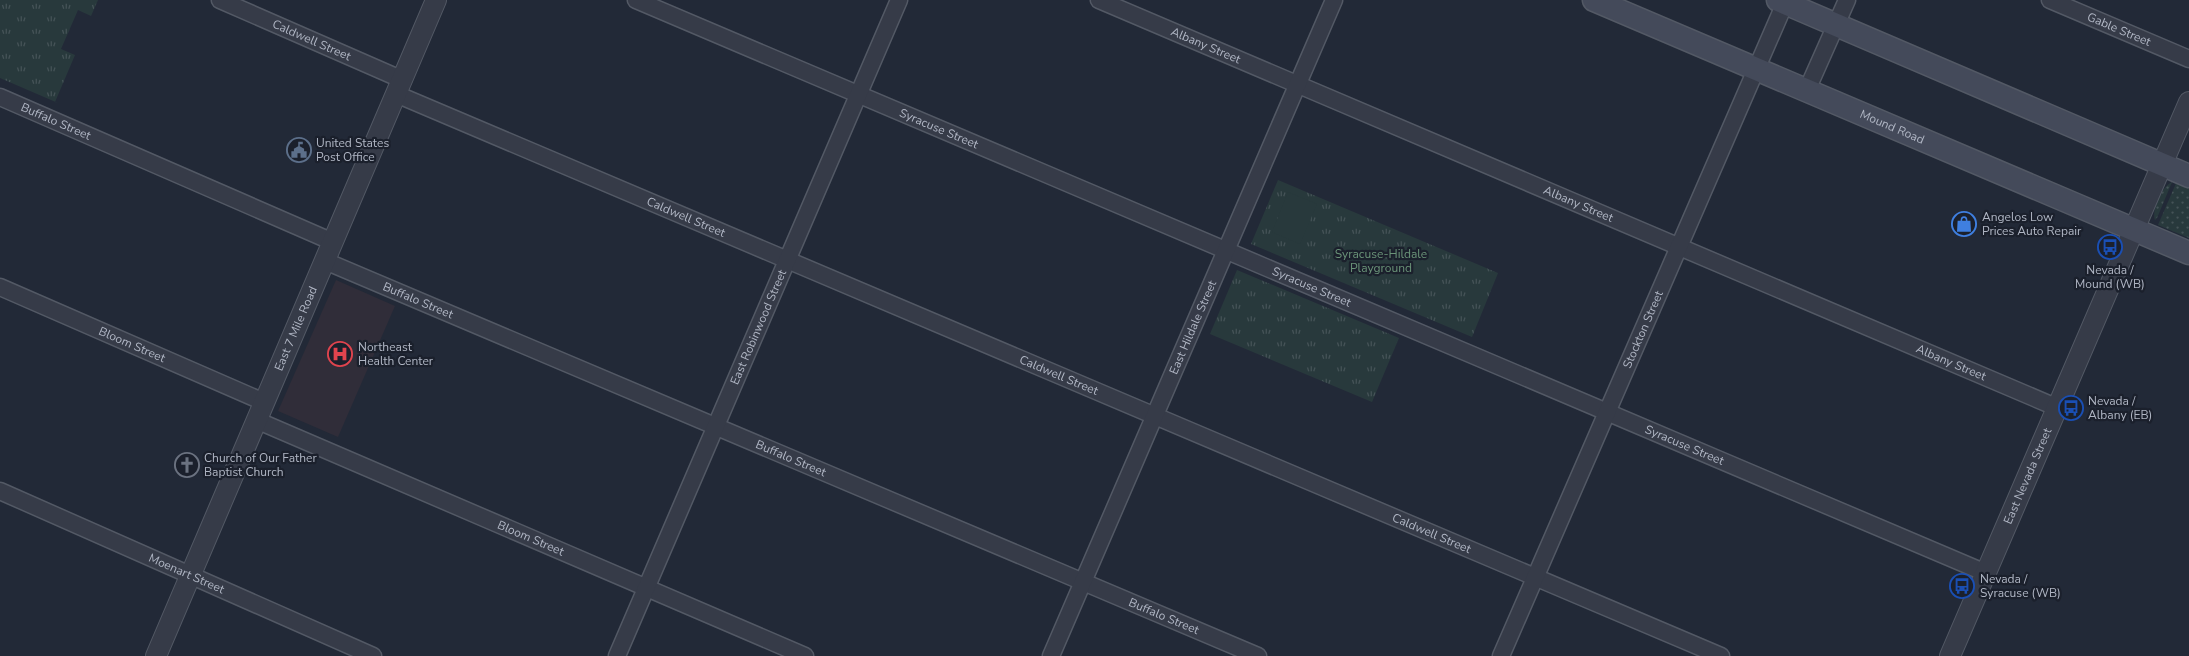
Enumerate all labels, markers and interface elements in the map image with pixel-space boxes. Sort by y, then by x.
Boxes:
street label: Gable Street [2085,9,2154,50]
street label: Caldwell Street [270,16,354,65]
street label: Albany Street [1168,23,1244,68]
street label: Buffalo Street [18,99,94,144]
street label: Syracuse Street [897,105,982,153]
street label: Mound Road [1857,106,1927,148]
place label: United States Post Office [316,135,389,165]
public building icon: United States Post Office [286,137,312,163]
street label: Albany Street [1541,182,1617,226]
street label: Caldwell Street [644,193,729,241]
place label: Angelos Low Prices Auto Repair [1982,209,2082,239]
shop icon: Angelos Low Prices Auto Repair [1951,211,1977,237]
bus stop icon: Nevada / Mound (WB) [2097,234,2123,260]
park label: Syracuse-Hildale Playground [1335,246,1427,276]
place label: Nevada / Mound (WB) [2075,262,2145,292]
street label: Syracuse Street [1270,263,1354,311]
street label: East Robinwood Street [727,266,790,387]
street label: East Hildale Street [1165,277,1220,377]
street label: Buffalo Street [380,278,456,323]
street label: East 7 Mile Road [271,284,321,373]
street label: Stockton Street [1619,287,1667,371]
street label: Bloom Street [96,323,169,366]
place label: Northeast Health Center [358,339,434,369]
hospital icon: Northeast Health Center [327,341,353,367]
street label: Albany Street [1914,341,1989,385]
street label: Caldwell Street [1017,351,1101,399]
place label: Nevada / Albany (EB) [2088,393,2152,423]
bus stop icon: Nevada / Albany (EB) [2058,395,2084,421]
street label: Syracuse Street [1642,421,1727,469]
street label: East Nevada Street [2000,425,2056,527]
street label: Buffalo Street [753,436,829,481]
place label: Church of Our Father Baptist Church [204,450,317,480]
church icon: Church of Our Father Baptist Church [174,452,200,478]
street label: Caldwell Street [1390,509,1474,557]
street label: Bloom Street [495,517,567,560]
street label: Moenart Street [146,550,228,598]
place label: Nevada / Syracuse (WB) [1980,571,2061,601]
bus stop icon: Nevada / Syracuse (WB) [1949,573,1975,599]
street label: Buffalo Street [1126,594,1202,638]

